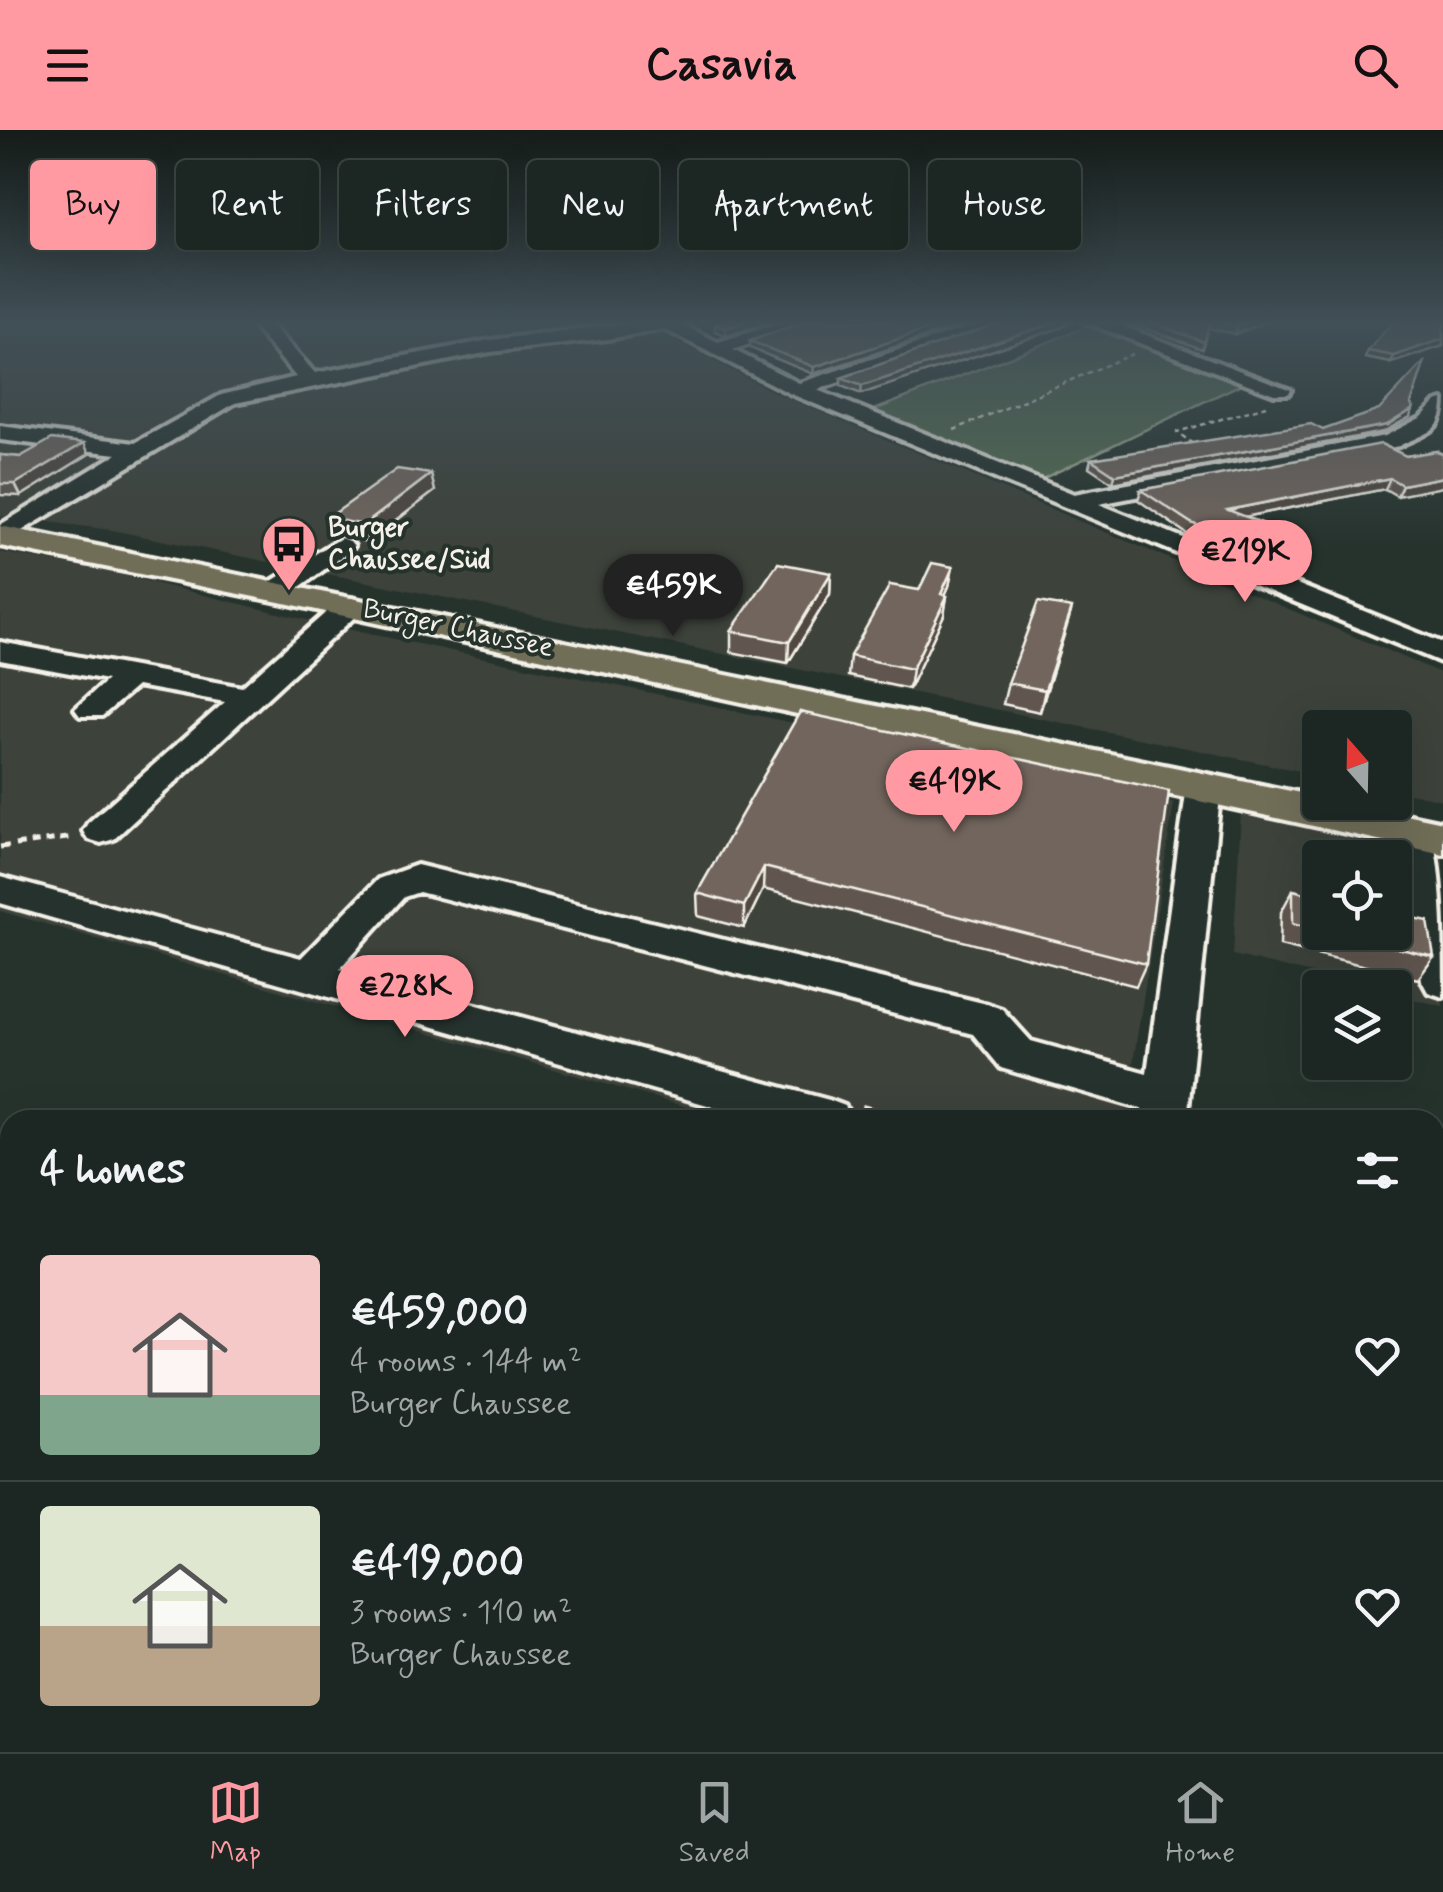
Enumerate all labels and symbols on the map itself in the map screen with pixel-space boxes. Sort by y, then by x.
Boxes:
place label: Burger Chaussee/Süd [328,510,490,579]
bus stop icon: Burger Chaussee/Süd [259,514,319,593]
pin: €219K [1175,520,1315,605]
pin: €459K [603,554,743,639]
street label: Burger Chaussee [359,591,557,669]
north arrow [1302,710,1412,820]
pin: €419K [884,750,1024,835]
pin: €228K [335,955,475,1040]

